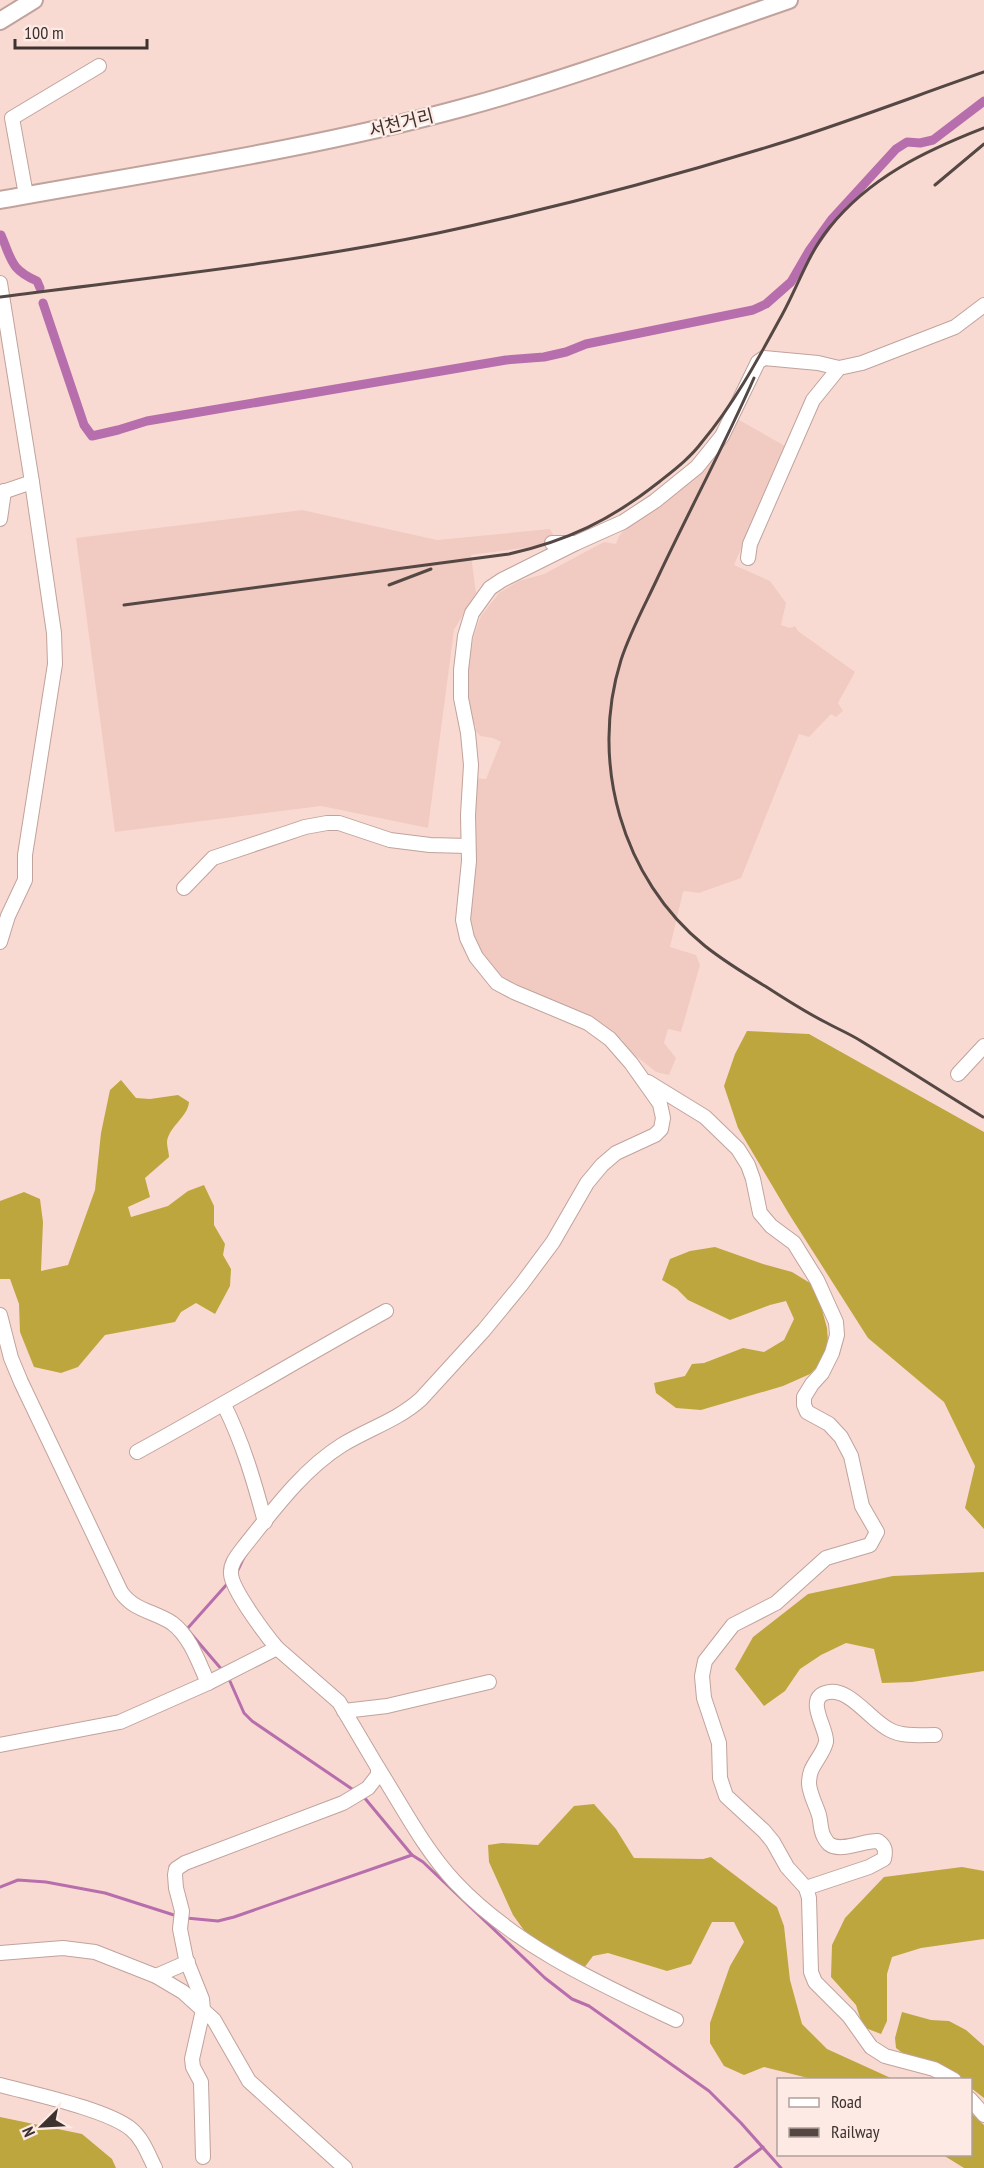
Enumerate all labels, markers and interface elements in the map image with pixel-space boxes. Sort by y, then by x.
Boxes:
scale bar [15,12,147,50]
text: 100 m [24,21,64,44]
street label: 서천거리 [366,104,436,142]
legend [777,2078,972,2156]
text: Road [831,2090,862,2113]
north arrow [12,2096,72,2156]
text: Railway [831,2120,880,2143]
text: N [17,2124,39,2140]

